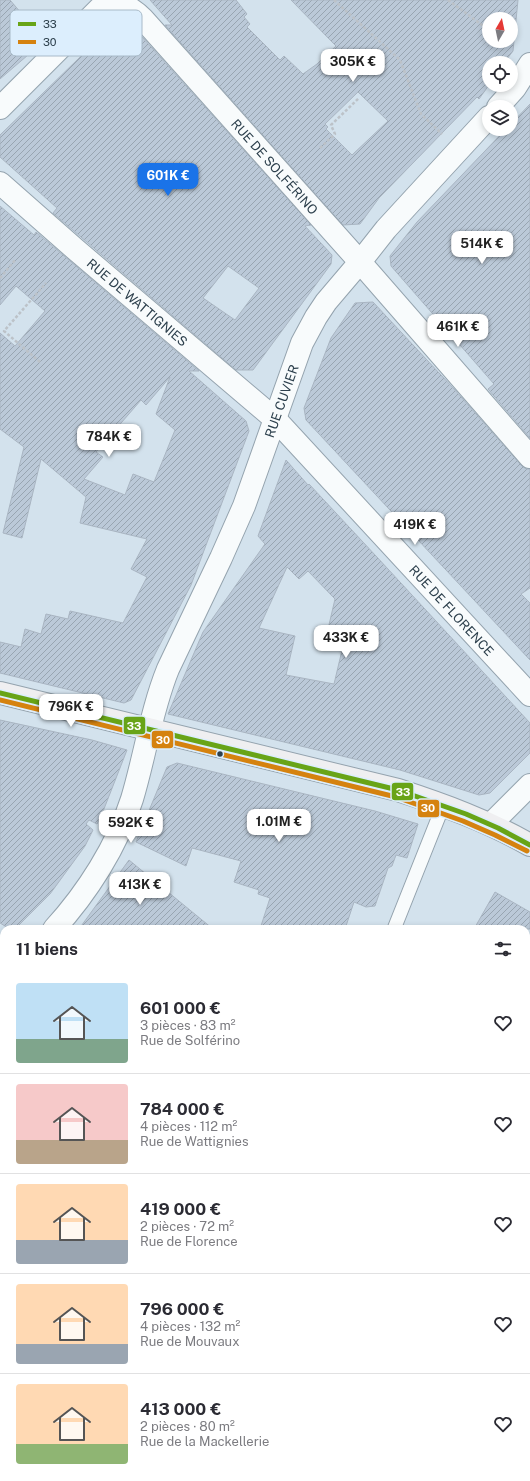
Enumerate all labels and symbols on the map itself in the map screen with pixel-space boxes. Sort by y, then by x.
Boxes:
legend [10,10,142,56]
north arrow [482,12,518,48]
text: 33 [43,18,57,30]
text: 30 [43,36,57,48]
pin: 305K € [320,49,386,83]
street label: RUE DE SOLFÉRINO [228,116,321,218]
pin: 601K € [135,163,201,197]
pin: 514K € [449,231,515,265]
street label: RUE DE WATTIGNIES [84,256,191,350]
pin: 461K € [425,314,491,348]
street label: RUE CUVIER [262,363,302,440]
pin: 784K € [76,424,142,458]
pin: 419K € [382,512,448,546]
street label: RUE DE FLORENCE [406,562,497,659]
pin: 433K € [313,625,379,659]
pin: 796K € [38,694,104,728]
line badge: 33 [123,716,146,735]
text: 33 [127,720,141,732]
line badge: 30 [151,730,174,749]
text: 30 [156,734,170,746]
unlabelled marker [215,749,225,759]
line badge: 33 [391,782,414,801]
text: 33 [396,786,410,798]
line badge: 30 [417,799,440,818]
text: 30 [421,802,435,814]
pin: 1.01M € [242,809,316,843]
pin: 592K € [98,810,164,844]
pin: 413K € [107,872,173,906]

